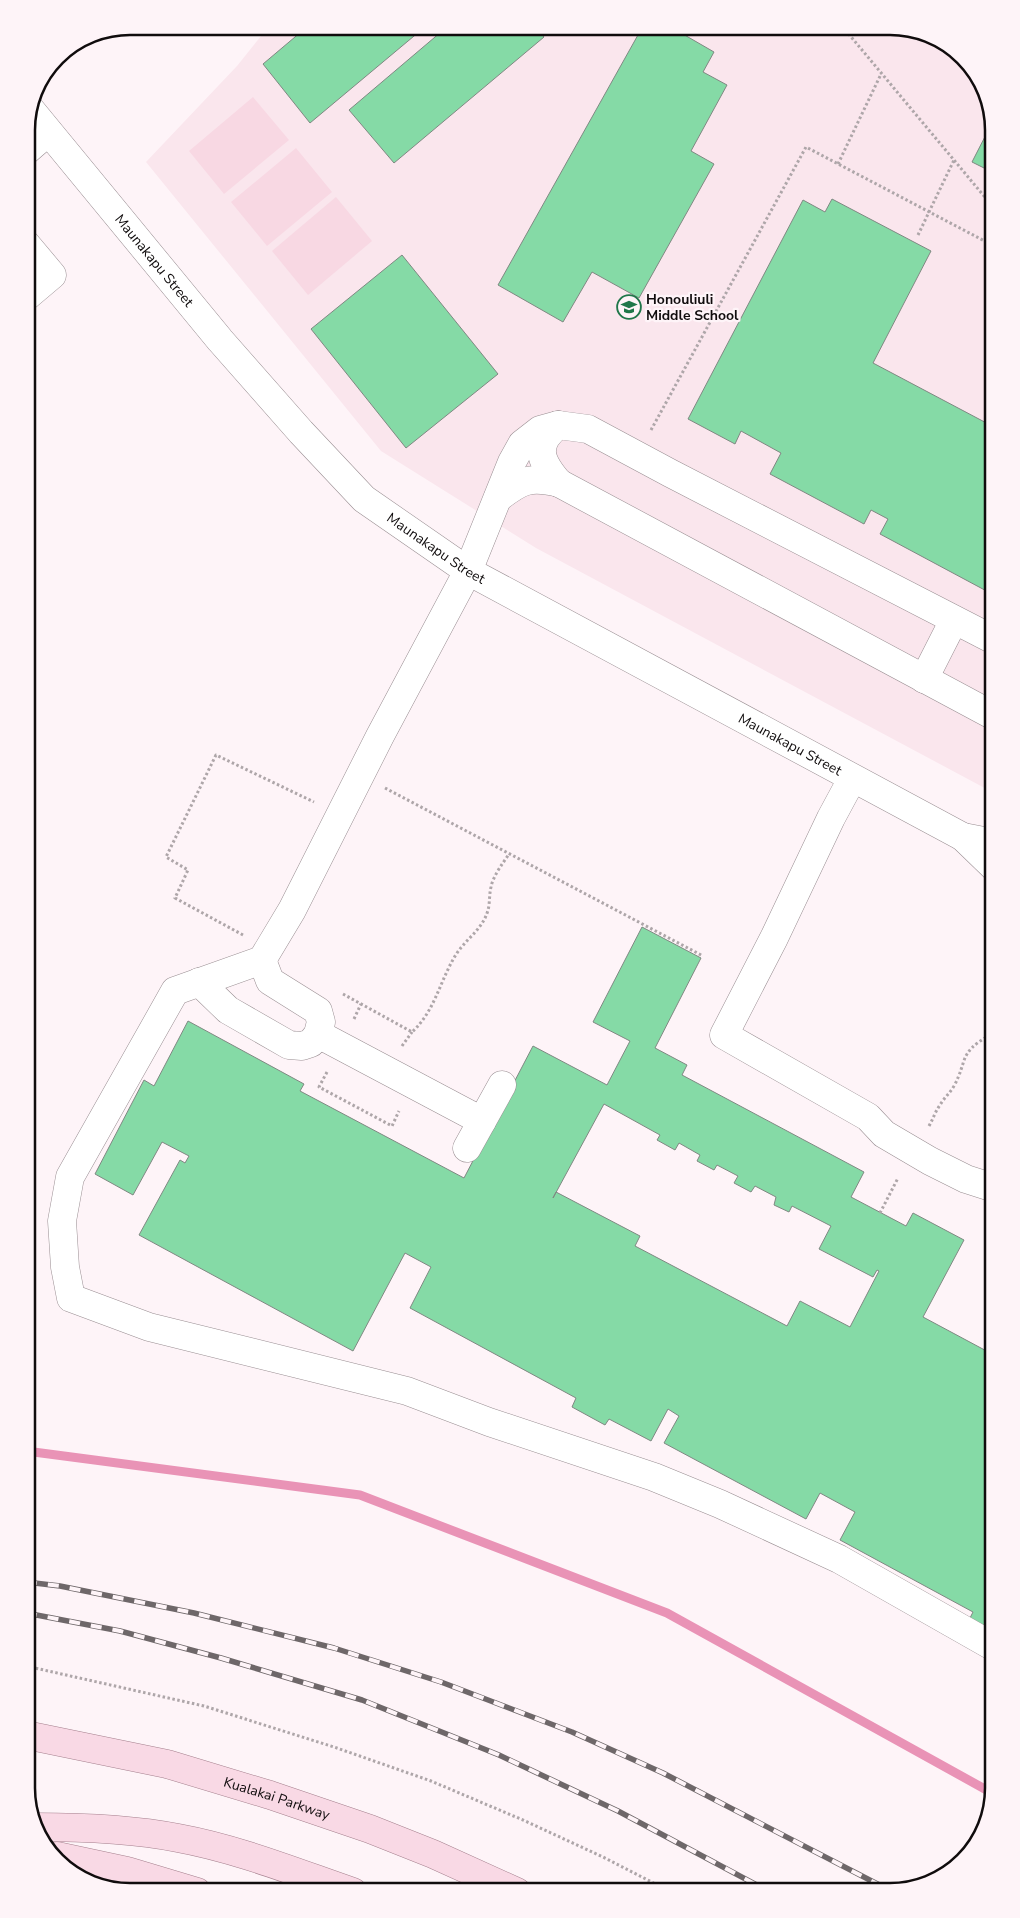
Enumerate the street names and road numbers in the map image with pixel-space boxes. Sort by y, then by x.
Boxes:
street label: Maunakapu Street [111,210,198,311]
street label: Maunakapu Street [383,508,489,588]
street label: Maunakapu Street [735,709,845,780]
street label: Kualakai Parkway [221,1772,333,1824]

